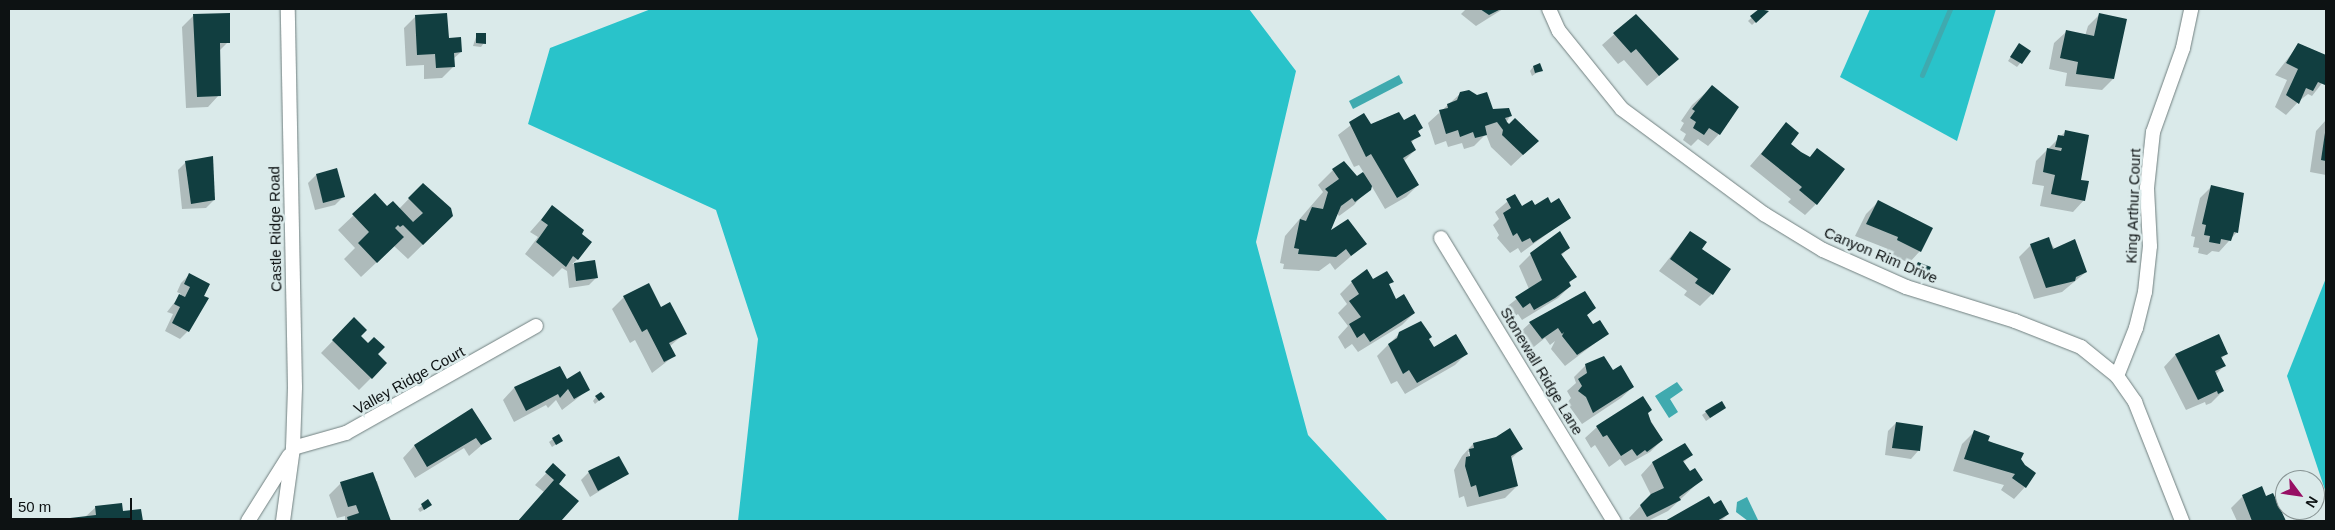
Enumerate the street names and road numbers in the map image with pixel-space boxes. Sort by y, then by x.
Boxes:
street label: King Arthur Court [2122,148,2144,264]
street label: Castle Ridge Road [265,166,285,292]
street label: Canyon Rim Drive [1821,223,1941,287]
street label: Stonewall Ridge Lane [1497,304,1587,438]
street label: Valley Ridge Court [350,342,468,418]

